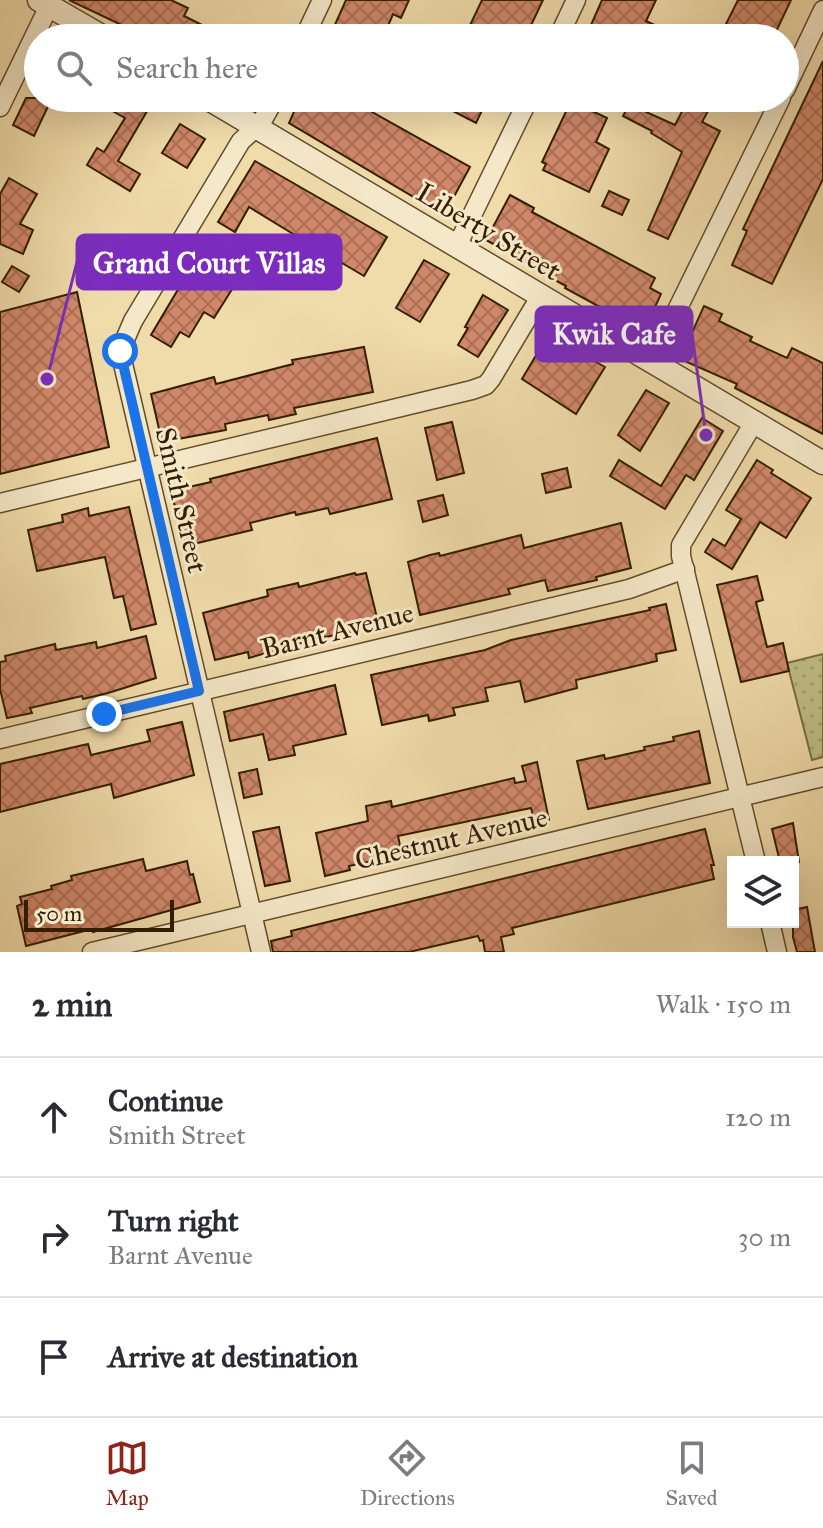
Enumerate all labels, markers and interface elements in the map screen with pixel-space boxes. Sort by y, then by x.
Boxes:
search box [24,24,799,112]
icon: search [52,46,96,90]
text: Search here [116,50,258,86]
street label: Liberty Street [410,175,568,288]
callout: Grand Court Villas [77,235,341,289]
text: Grand Court Villas [93,245,325,281]
callout: Kwik Cafe [536,307,692,361]
text: Kwik Cafe [552,316,677,352]
route start [102,333,138,369]
street label: Smith Street [148,424,215,576]
street label: Barnt Avenue [257,595,417,666]
route end [86,696,122,732]
street label: Chestnut Avenue [352,799,551,878]
map controls [727,856,799,928]
button: layers [727,856,799,928]
scale bar [24,896,174,932]
text: 50 m [36,900,82,927]
text: 2 min [32,984,112,1025]
text: Walk · 150 m [656,988,791,1020]
text: Continue [108,1083,223,1119]
icon: ahead [32,1095,76,1139]
text: 120 m [725,1101,791,1133]
text: Smith Street [108,1119,246,1151]
text: Turn right [108,1203,239,1239]
icon: right [32,1215,76,1259]
text: 30 m [738,1221,791,1253]
text: Barnt Avenue [108,1239,253,1271]
icon: arrive [32,1335,76,1379]
text: Arrive at destination [108,1339,358,1375]
tab: Map [105,1436,149,1511]
tab: Directions [360,1436,455,1511]
tab: Saved [665,1436,718,1511]

